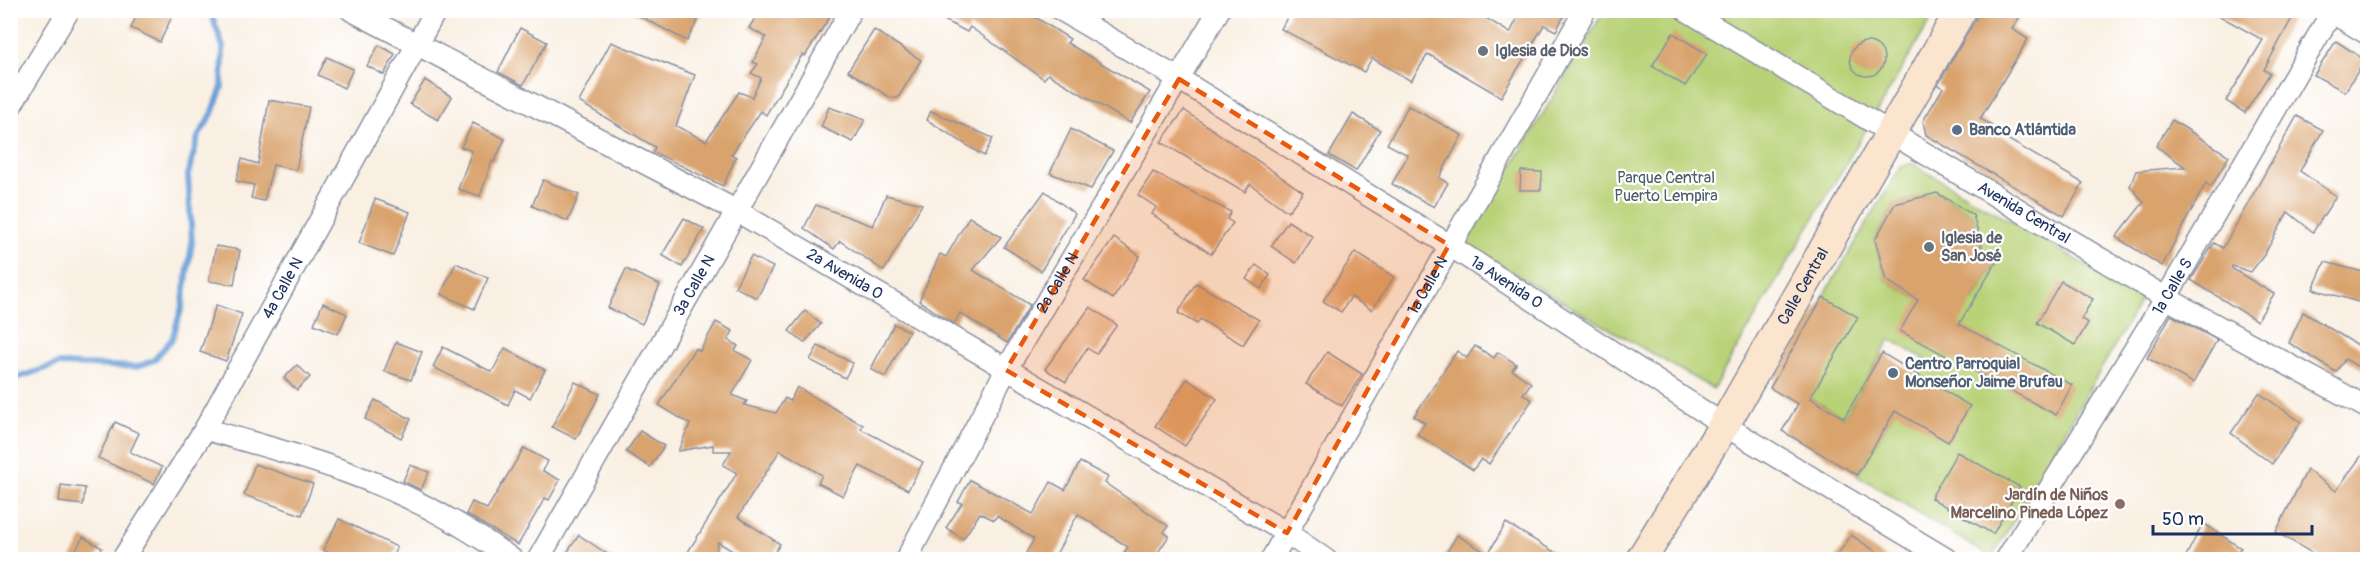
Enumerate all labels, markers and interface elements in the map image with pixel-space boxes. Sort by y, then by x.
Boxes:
place label: Iglesia de Dios [1495,41,1589,61]
marker: Iglesia de Dios [1476,44,1490,58]
place label: Banco Atlántida [1969,120,2076,140]
marker: Banco Atlántida [1950,123,1964,137]
park label: Parque Central Puerto Lempira [1614,168,1718,206]
street label: Avenida Central [1974,177,2074,248]
place label: Iglesia de San José [1941,228,2003,266]
marker: Iglesia de San José [1922,240,1936,254]
street label: 2a Avenida O [803,244,886,304]
street label: Calle Central [1773,244,1833,329]
street label: 2a Calle N [1032,249,1083,317]
street label: 3a Calle N [669,251,720,319]
street label: 1a Avenida O [1466,252,1546,313]
street label: 1a Calle N [1403,253,1452,318]
street label: 4a Calle N [258,254,308,322]
street label: 1a Calle S [2148,255,2197,319]
place label: Centro Parroquial Monseñor Jaime Brufau [1905,354,2063,392]
marker: Centro Parroquial Monseñor Jaime Brufau [1886,366,1900,380]
place label: Jardín de Niños Marcelino Pineda López [1951,485,2109,523]
marker: Jardín de Niños Marcelino Pineda López [2113,497,2127,511]
scale bar [2153,498,2312,536]
text: 50 m [2162,508,2204,531]

